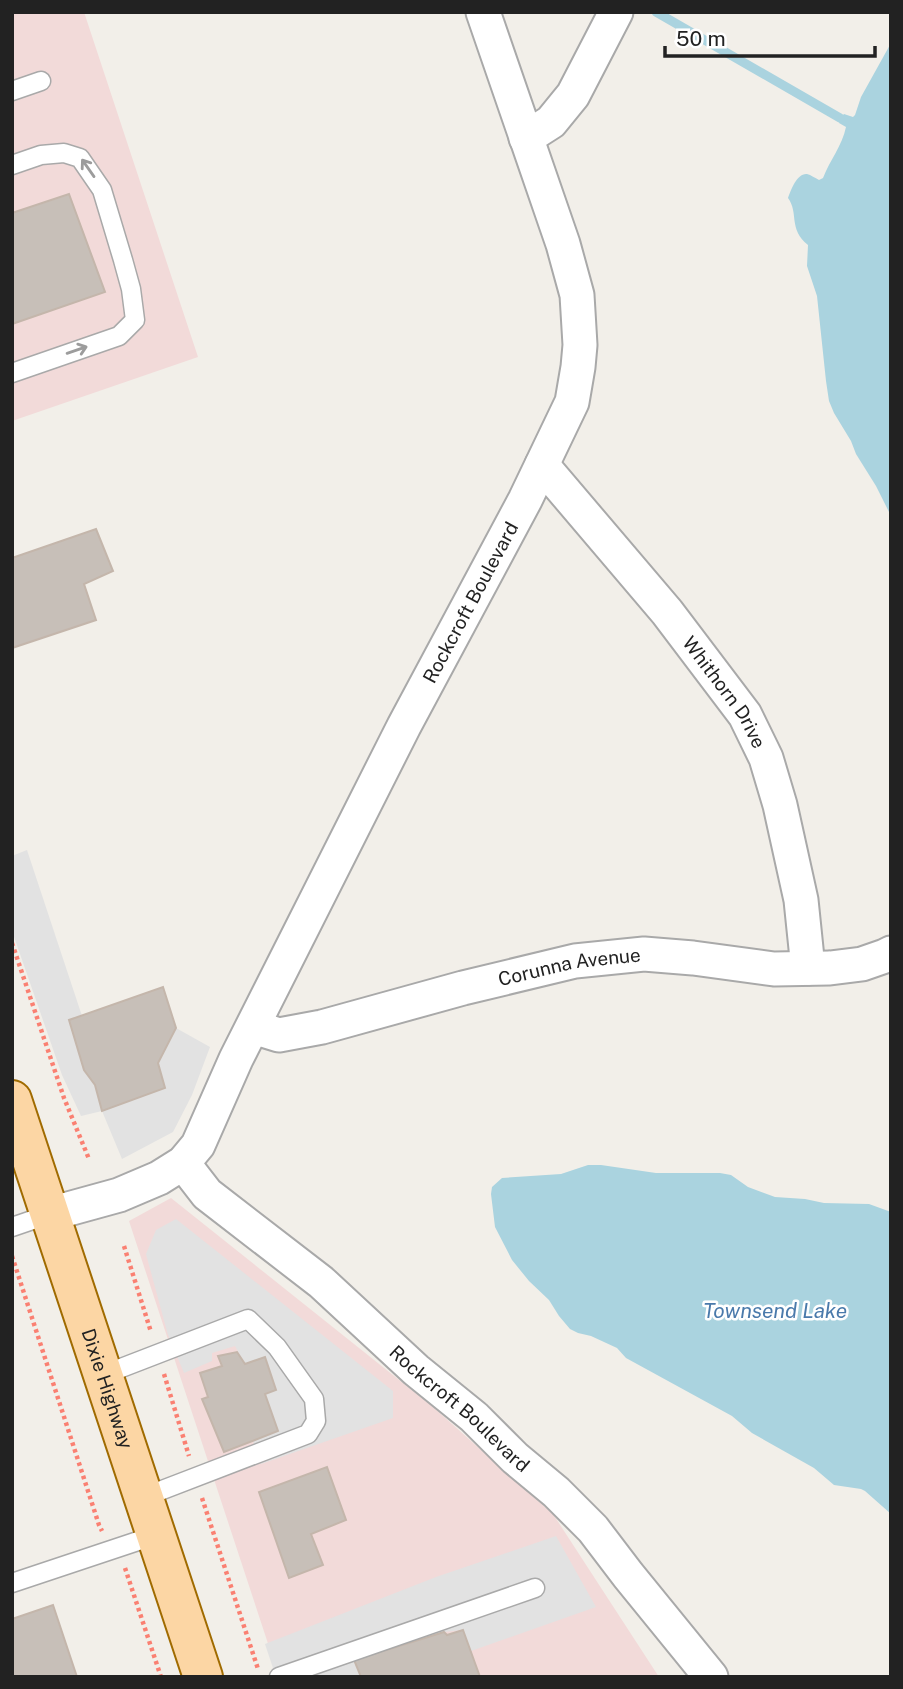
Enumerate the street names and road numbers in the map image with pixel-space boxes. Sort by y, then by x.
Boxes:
street label: Rockcroft Boulevard [418,518,522,687]
street label: Whithorn Drive [678,632,770,752]
street label: Corunna Avenue [496,943,642,990]
street label: Dixie Highway [77,1326,138,1452]
street label: Rockcroft Boulevard [385,1341,534,1476]

